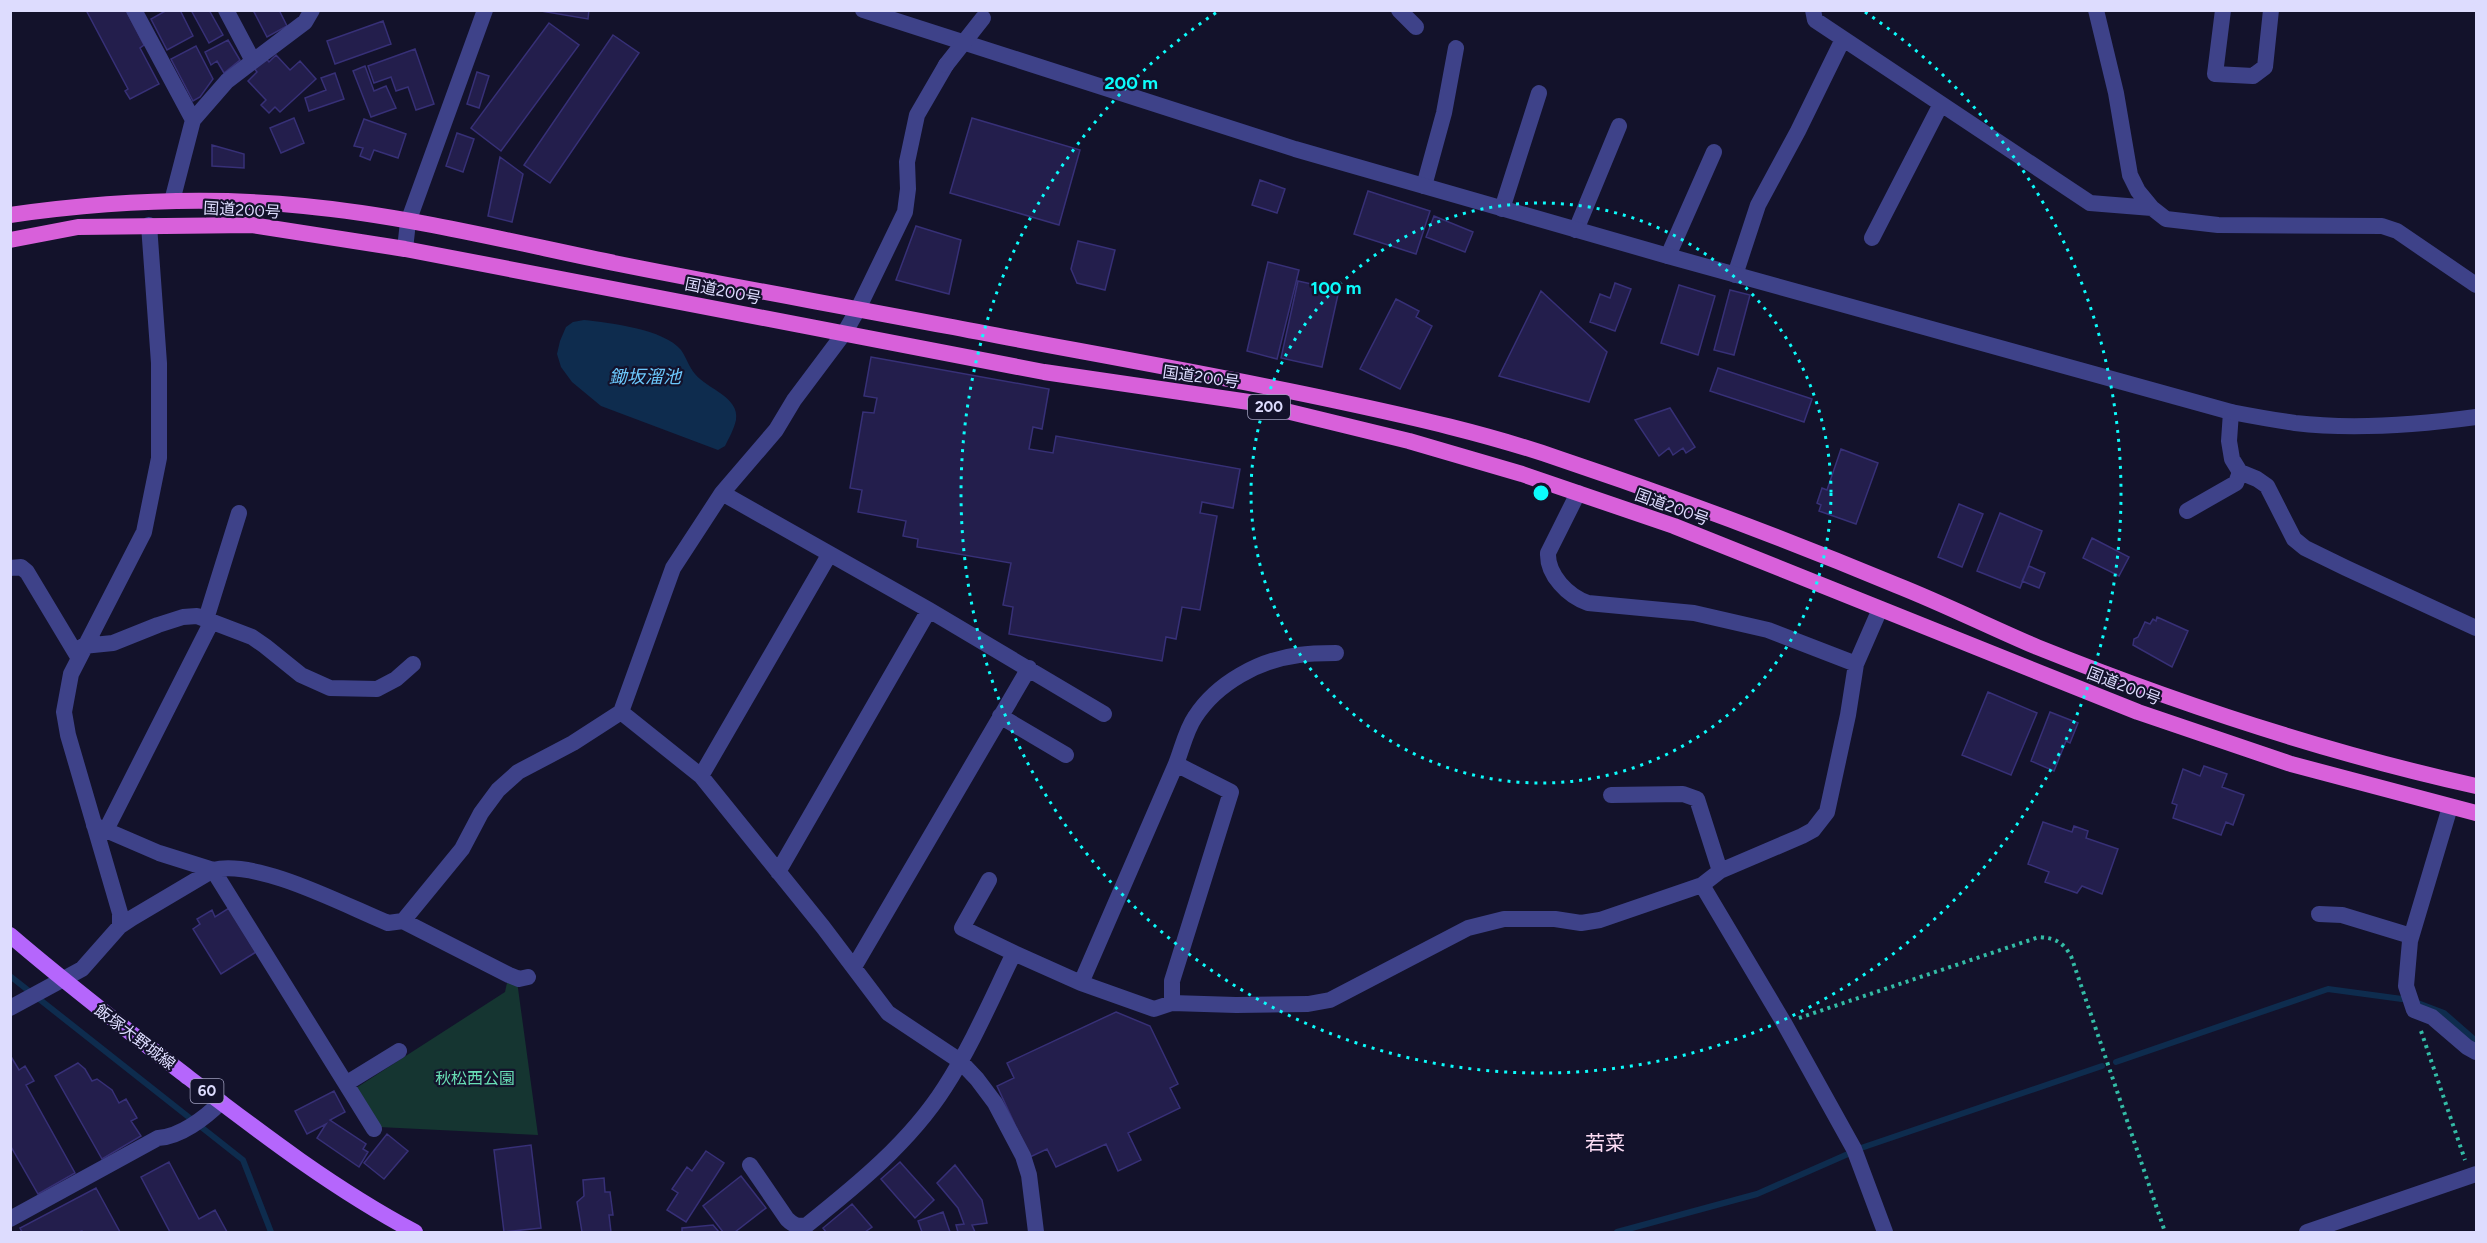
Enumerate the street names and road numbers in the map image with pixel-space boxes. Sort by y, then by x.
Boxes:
street label: 国道200号 [203,198,281,222]
street label: 国道200号 [683,274,763,308]
street label: 国道200号 [1161,362,1241,392]
road number: 200 [1248,395,1290,419]
street label: 国道200号 [1632,485,1712,529]
street label: 国道200号 [2084,663,2164,709]
street label: 飯塚大野城線 [91,1001,179,1073]
road number: 60 [190,1079,224,1103]

